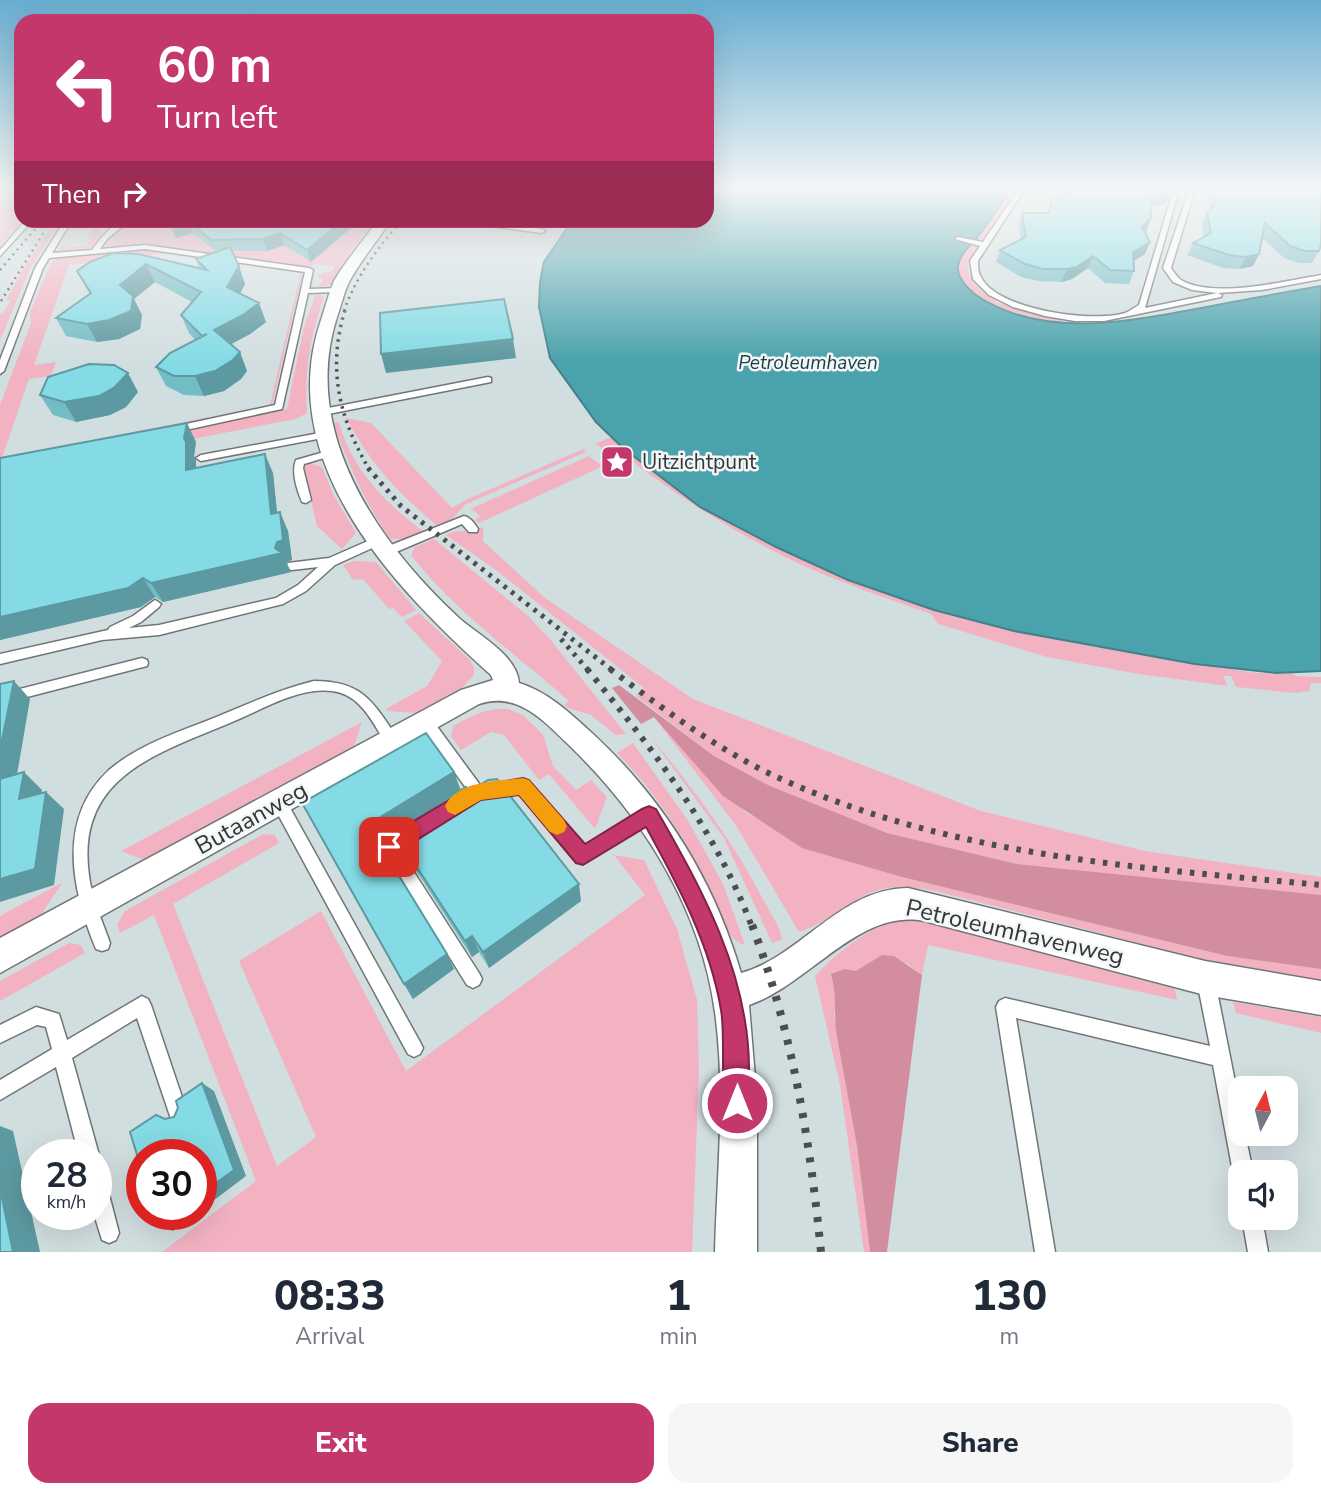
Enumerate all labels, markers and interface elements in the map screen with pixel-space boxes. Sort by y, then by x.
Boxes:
text: 60 m [157,32,272,99]
icon: left [42,42,133,133]
text: Turn left [157,96,277,139]
icon: right [115,175,153,213]
text: Then [42,177,101,212]
water label: Petroleumhaven [738,350,878,376]
place icon: Uitzichtpunt [598,443,636,481]
place label: Uitzichtpunt [642,448,757,476]
street label: Butaanweg [189,774,313,862]
pin [359,817,419,877]
icon: arrive [370,828,408,866]
street label: Petroleumhavenweg [903,891,1127,973]
position arrow [700,1066,774,1140]
north arrow [1228,1076,1298,1146]
map controls [1228,1076,1298,1230]
speed limit sign: 30 [126,1139,217,1230]
text: 28 [45,1152,88,1199]
button: sound [1228,1160,1298,1230]
text: km/h [47,1190,86,1214]
text: 08:33 [274,1268,386,1325]
text: 1 [666,1268,691,1325]
text: 130 [972,1268,1047,1325]
text: Arrival [295,1321,364,1352]
text: min [660,1321,698,1352]
text: m [999,1321,1019,1352]
button: Exit [28,1403,654,1483]
button: Share [668,1403,1293,1483]

